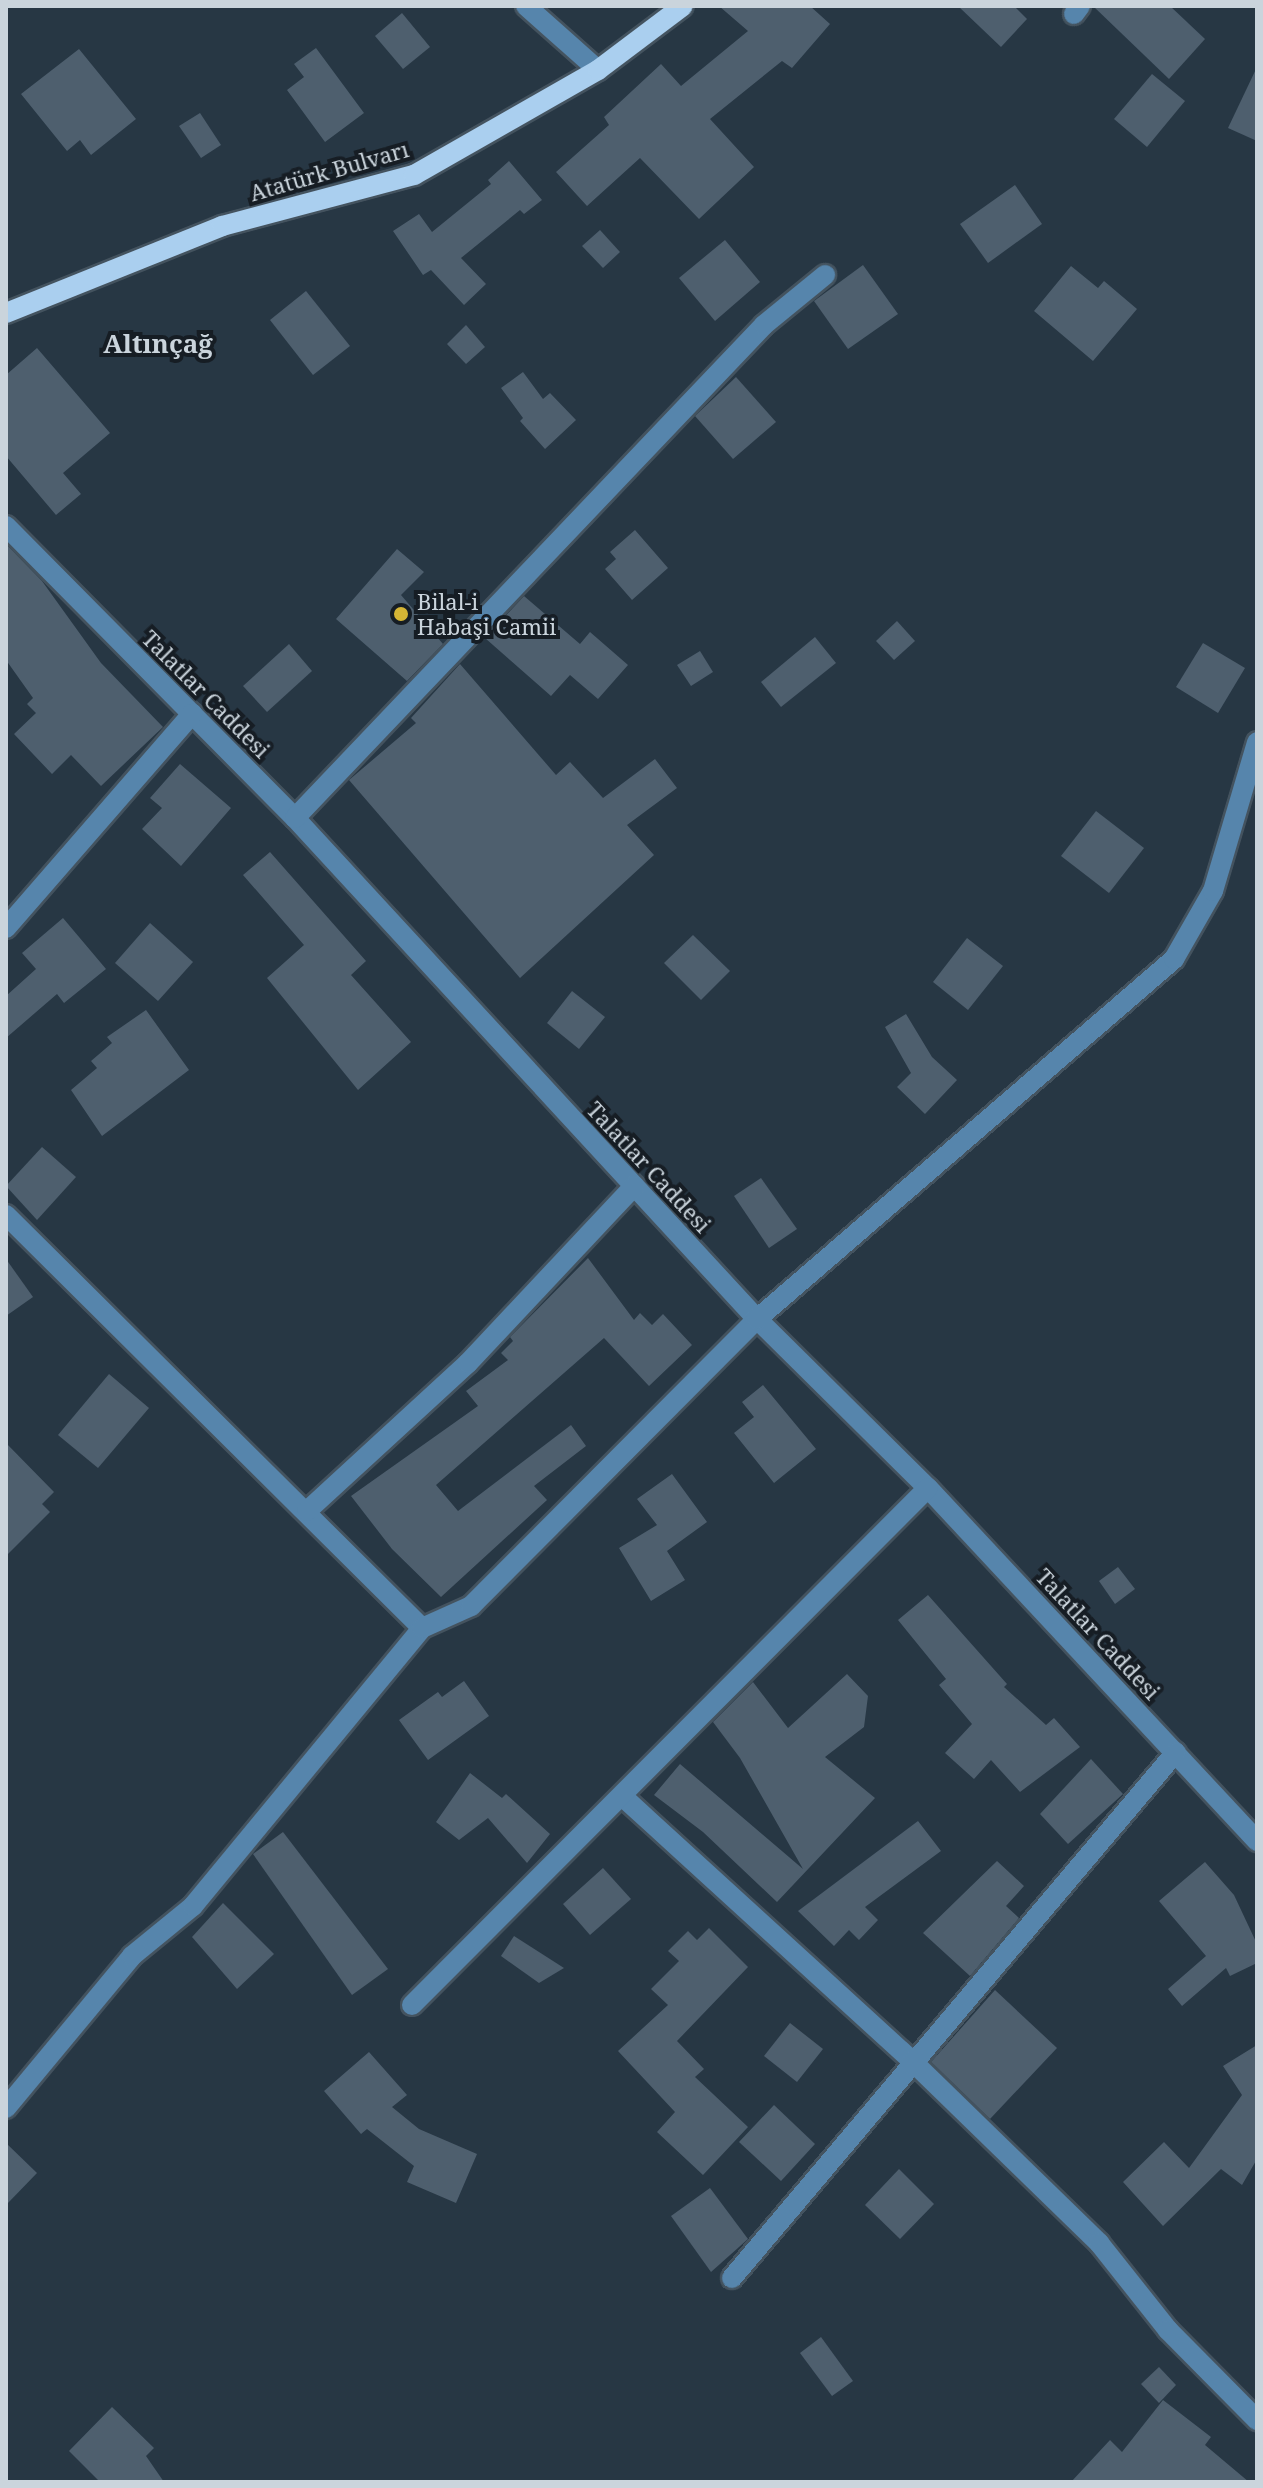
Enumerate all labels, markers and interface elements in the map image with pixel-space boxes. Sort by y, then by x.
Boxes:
street label: Atatürk Bulvarı [247,136,411,206]
district label: Altınçağ [103,328,213,360]
place label: Bilal-i Habaşi Camii [417,588,556,640]
marker: Bilal-i Habaşi Camii [392,605,410,623]
street label: Talatlar Caddesi [137,625,275,763]
street label: Talatlar Caddesi [582,1096,716,1238]
street label: Talatlar Caddesi [1031,1563,1165,1705]

